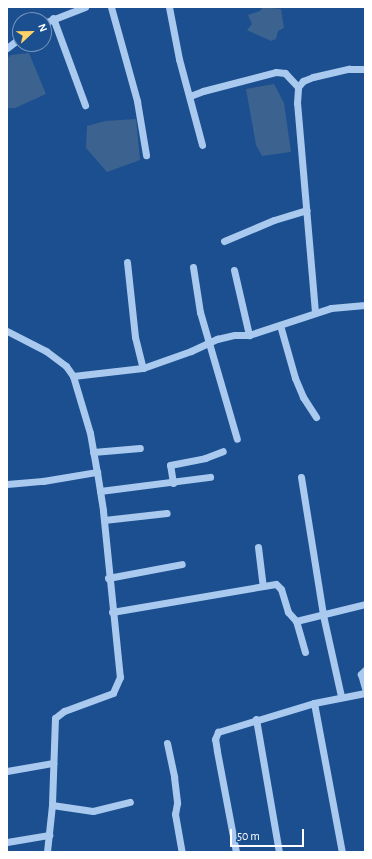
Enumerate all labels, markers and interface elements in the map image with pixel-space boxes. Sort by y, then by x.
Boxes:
north arrow [12,12,52,52]
text: N [36,22,49,33]
scale bar [232,821,306,847]
text: 50 m [237,830,260,842]

